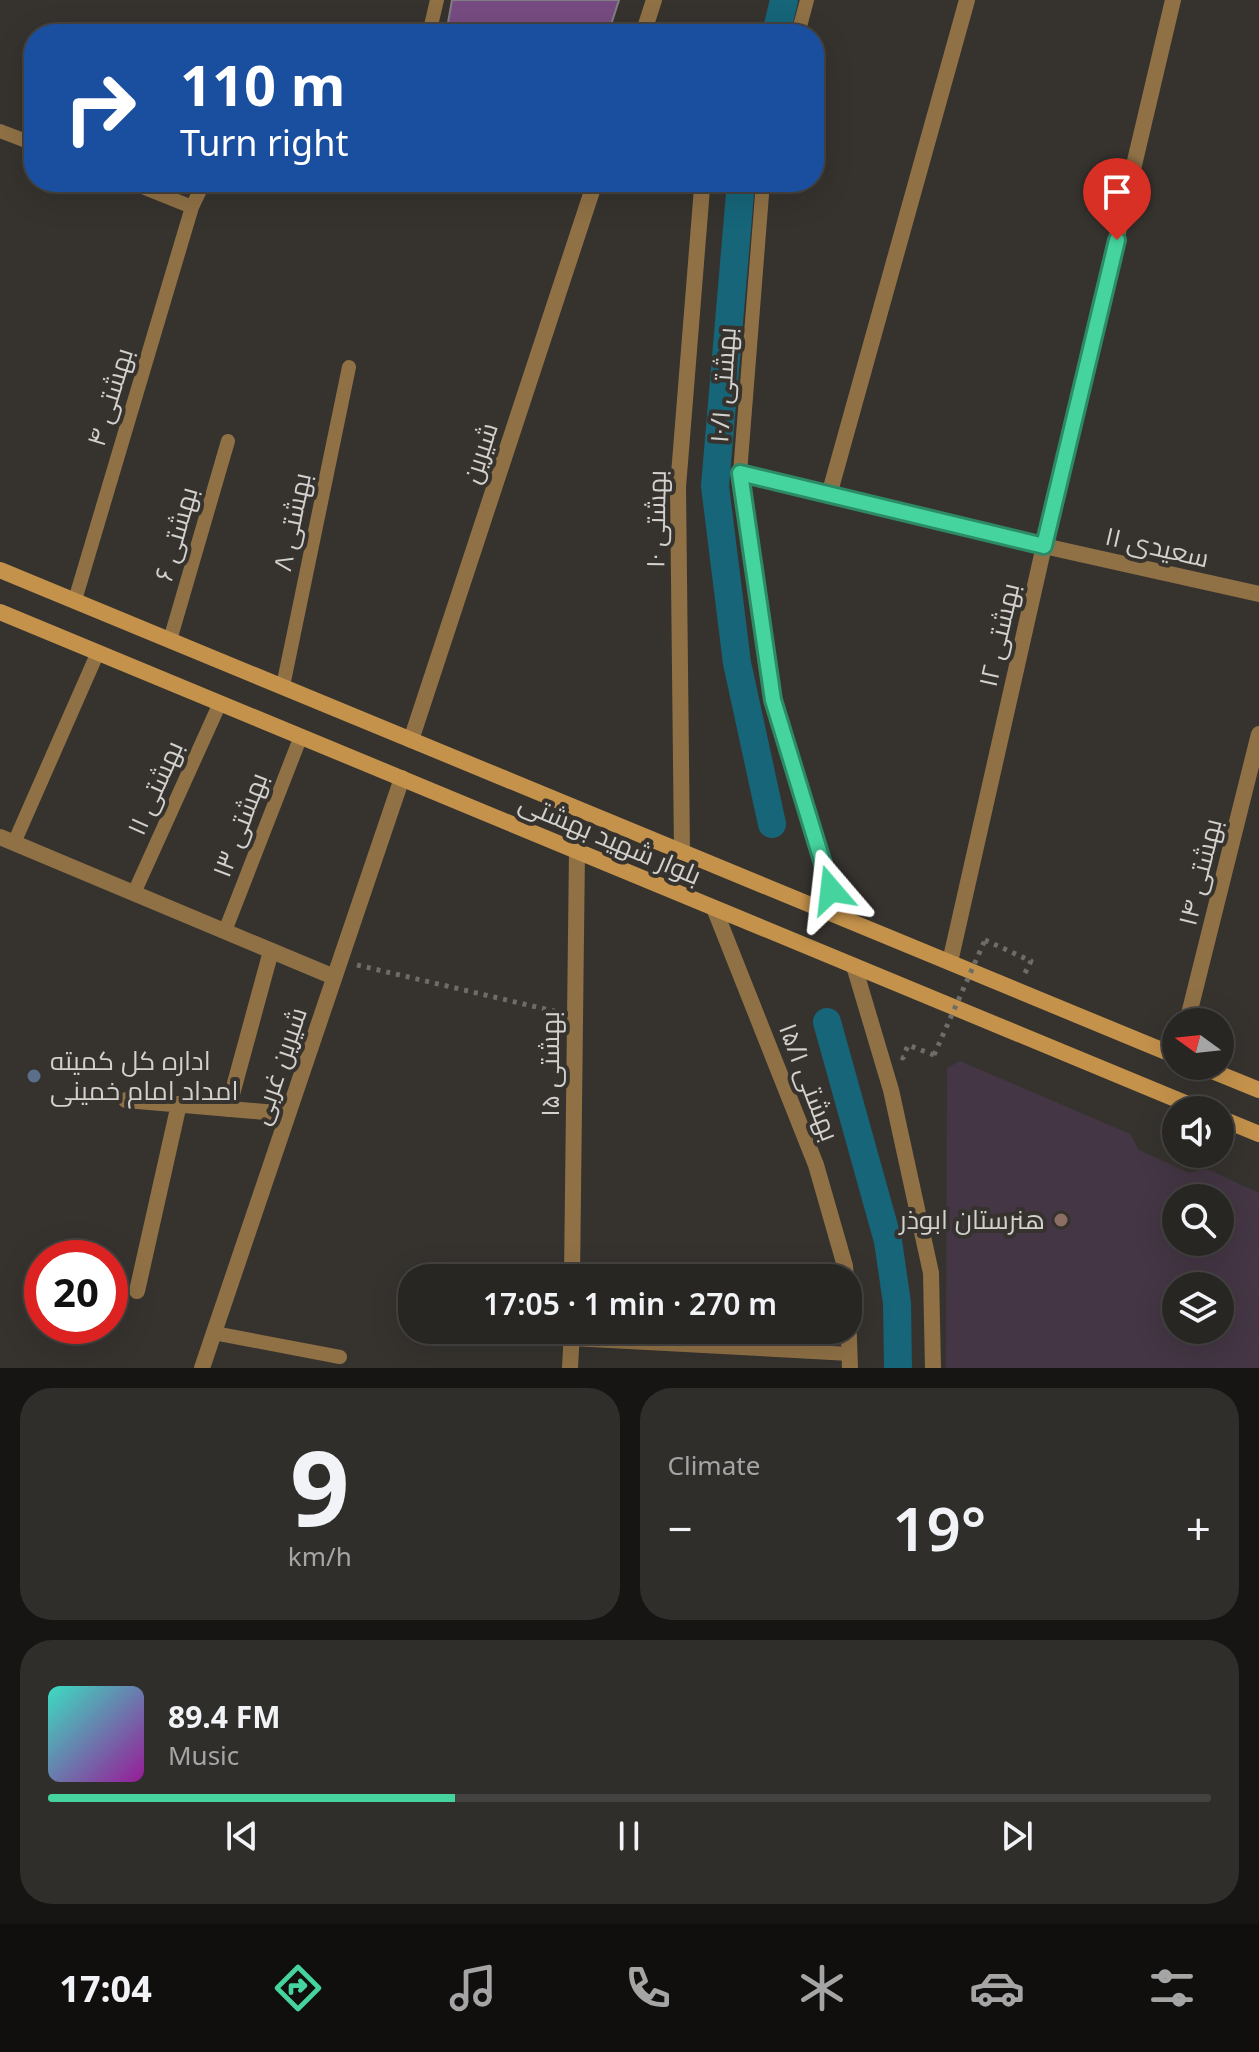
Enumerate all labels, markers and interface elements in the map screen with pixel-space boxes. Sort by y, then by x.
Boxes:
text: 110 m [180,46,345,122]
icon: right [48,56,152,160]
text: Turn right [180,118,348,167]
pin [1083,158,1151,240]
icon: arrive [1095,170,1139,214]
street label: بهشتی ۱۰/۱ [700,326,744,444]
street label: بهشتی ۴ [77,343,141,450]
street label: شیرین [452,418,506,488]
street label: بهشتی ۸ [263,469,319,574]
street label: بهشتی ۱۰ [636,469,674,568]
street label: بهشتی ۶ [144,482,206,585]
street label: سعیدی ۱۱ [1102,517,1213,575]
street label: بهشتی ۱۲ [969,579,1027,690]
street label: بهشتی ۱۱ [117,735,191,841]
street label: بهشتی ۱۳ [203,767,275,882]
street label: بلوار شهید بهشتی [514,783,707,893]
street label: بهشتی ۱۴ [1168,814,1230,929]
position arrow [789,848,873,932]
street label: شیرین غربی [241,1002,315,1129]
north arrow [1162,1008,1234,1080]
map controls [1162,1008,1234,1344]
street label: بهشتی ۱۵ [531,1011,567,1117]
street label: بهشتی ۱۵/۱ [771,1017,849,1146]
place label: اداره کل کمیته امداد امام خمینی [50,1042,239,1109]
marker: اداره کل کمیته امداد امام خمینی [25,1067,43,1085]
button: sound [1162,1096,1234,1168]
button: search [1162,1184,1234,1256]
place label: هنرستان ابوذر [898,1201,1045,1237]
marker: هنرستان ابوذر [1052,1211,1070,1229]
speed limit sign: 20 [24,1240,128,1344]
button: layers [1162,1272,1234,1344]
text: 17:05 · 1 min · 270 m [483,1283,777,1324]
text: 9 [290,1415,350,1556]
text: Climate [668,1447,760,1483]
text: 19° [892,1487,986,1569]
text: − [668,1498,693,1558]
text: + [1186,1498,1211,1558]
text: km/h [288,1538,352,1574]
text: 89.4 FM [168,1696,280,1737]
text: Music [168,1737,239,1773]
icon: previous [220,1814,264,1858]
icon: pause [607,1814,651,1858]
icon: next [995,1814,1039,1858]
icon: directions [270,1960,326,2016]
icon: music [445,1960,501,2016]
icon: phone [620,1960,676,2016]
icon: climate [794,1960,850,2016]
icon: car [969,1960,1025,2016]
icon: filters [1144,1960,1200,2016]
text: 17:04 [59,1964,152,2013]

